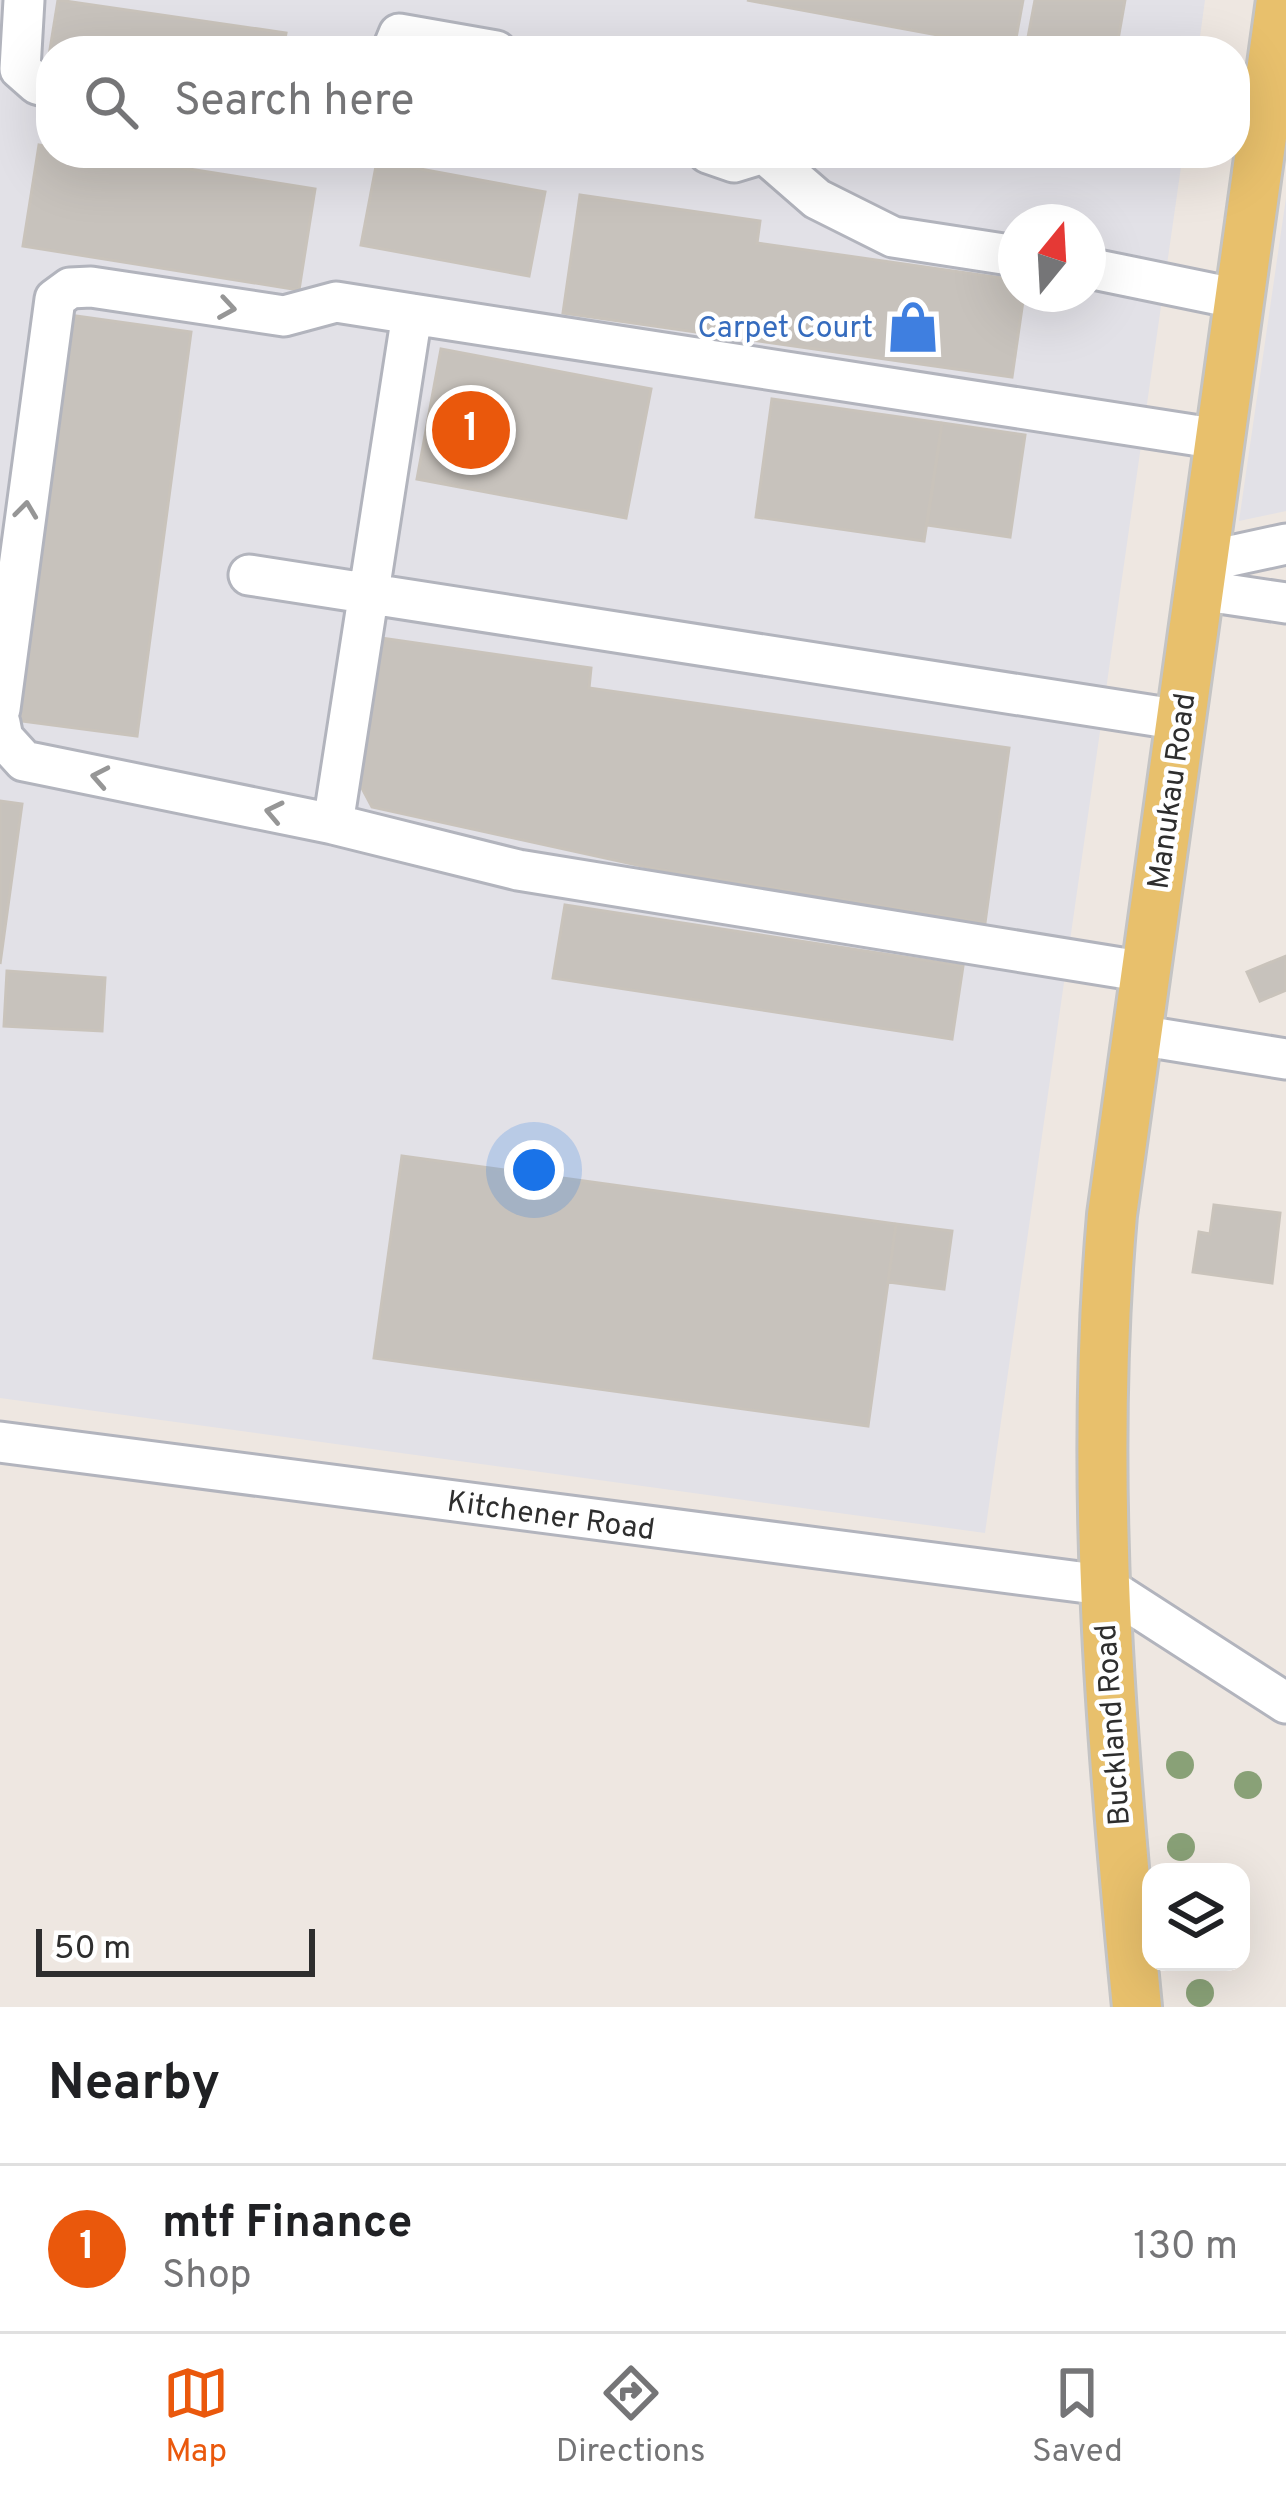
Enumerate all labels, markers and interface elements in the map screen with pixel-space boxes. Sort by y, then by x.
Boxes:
search box [36,36,1250,168]
icon: search [78,69,144,135]
text: Search here [174,74,414,131]
north arrow [998,204,1106,312]
one-way arrow [217,294,237,320]
shop icon: Carpet Court [884,298,942,356]
place label: Carpet Court [697,311,873,348]
pin: 1 [432,385,510,475]
one-way arrow [12,500,38,520]
street label: Manukau Road [1141,691,1206,892]
one-way arrow [90,765,110,791]
one-way arrow [264,800,284,826]
your location [504,1140,564,1200]
street label: Kitchener Road [444,1485,657,1550]
street label: Buckland Road [1089,1623,1140,1827]
map controls [1142,1863,1250,1971]
button: layers [1142,1863,1250,1971]
scale bar [36,1923,315,1976]
text: 50 m [54,1929,131,1971]
text: Nearby [48,2053,220,2118]
text: mtf Finance [162,2196,412,2253]
text: 1 [79,2224,95,2273]
text: 130 m [1133,2224,1238,2273]
text: Shop [162,2253,252,2302]
tab: Map [163,2360,229,2474]
tab: Directions [556,2360,706,2474]
tab: Saved [1032,2360,1123,2474]

